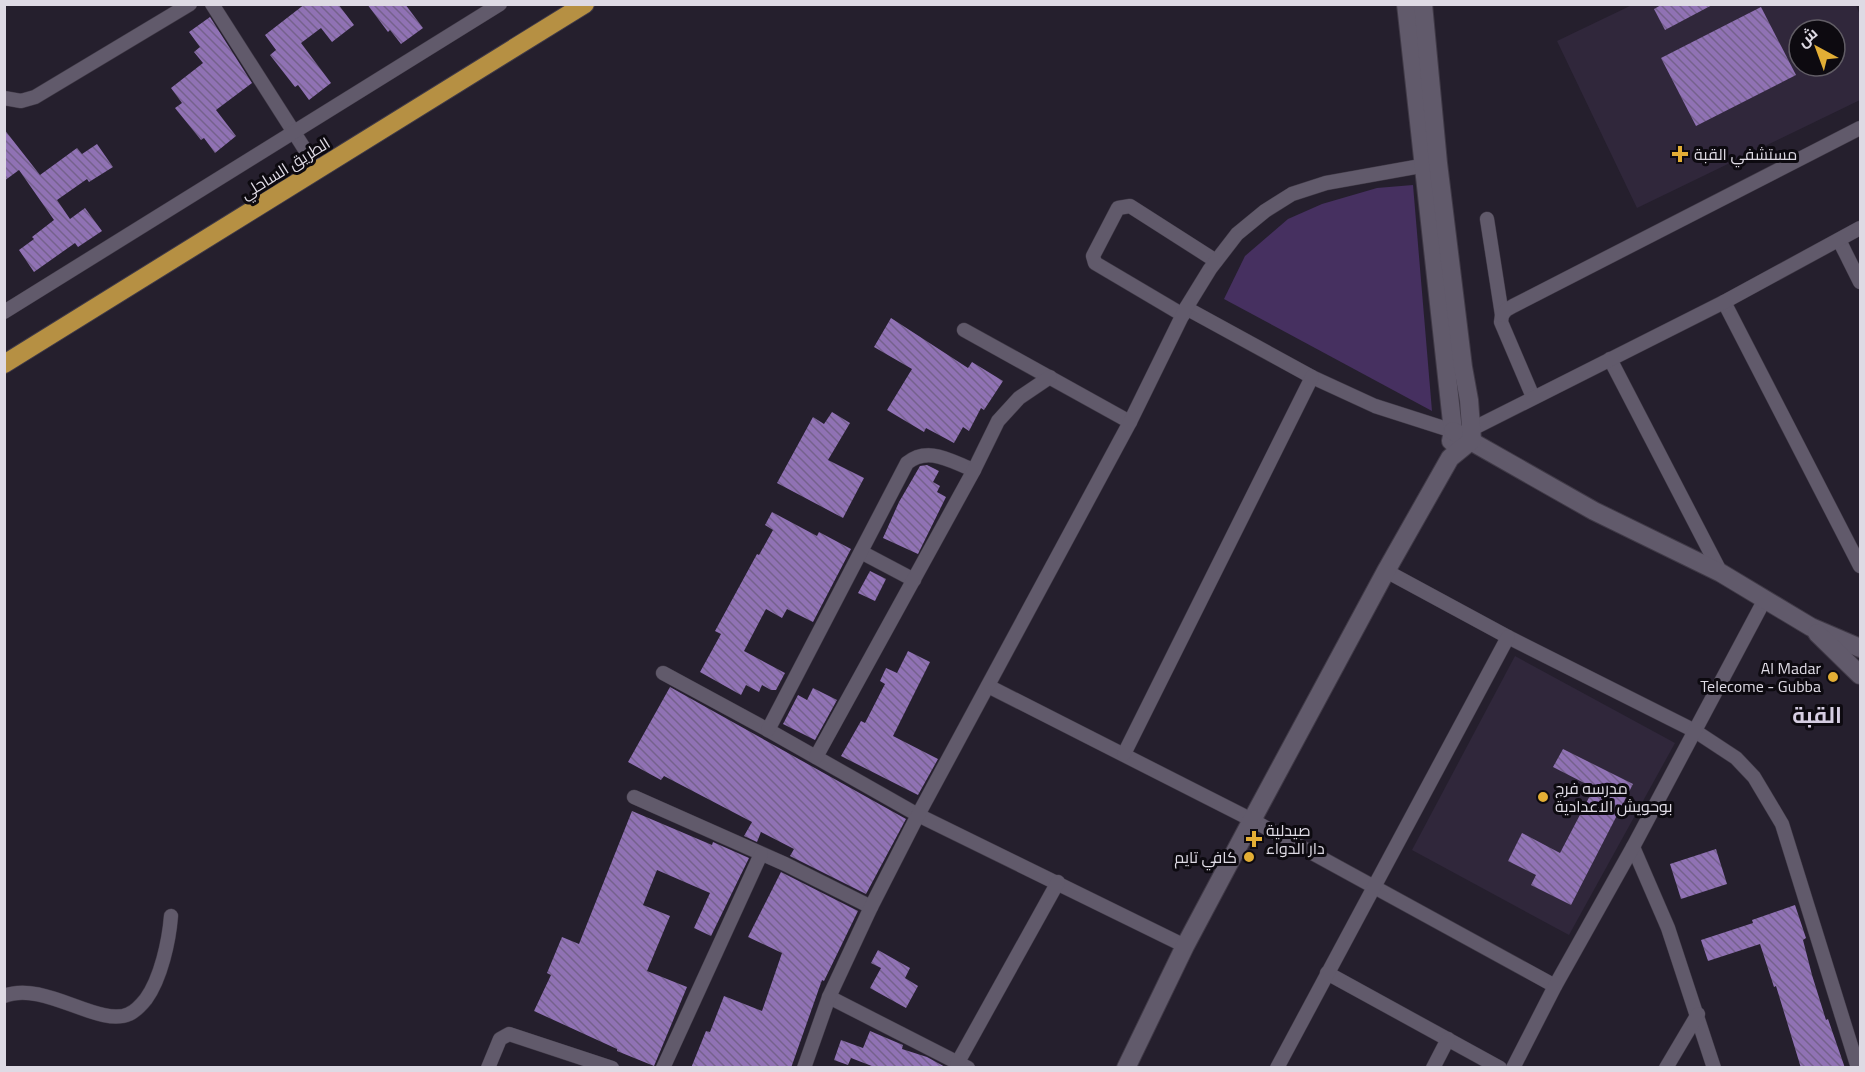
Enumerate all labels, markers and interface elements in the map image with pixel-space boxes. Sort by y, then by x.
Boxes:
north arrow [1787,18,1847,78]
text: ش [1792,21,1823,52]
street label: الطريق الساحلي [235,131,336,207]
place label: مستشفي القبة [1694,142,1797,168]
marker: مستشفي القبة [1671,145,1689,163]
place label: Al Madar Telecome - Gubba [1700,656,1821,698]
marker: Al Madar Telecome - Gubba [1826,670,1840,684]
district label: القبة [1792,698,1842,732]
place label: مدرسه فرج بوحويش الاعدادية [1555,776,1673,818]
marker: مدرسه فرج بوحويش الاعدادية [1536,790,1550,804]
place label: صيدلية دار الدواء [1266,818,1325,860]
marker: صيدلية دار الدواء [1247,832,1261,846]
place label: كافي تايم [1174,845,1237,871]
marker: كافي تايم [1242,850,1256,864]

